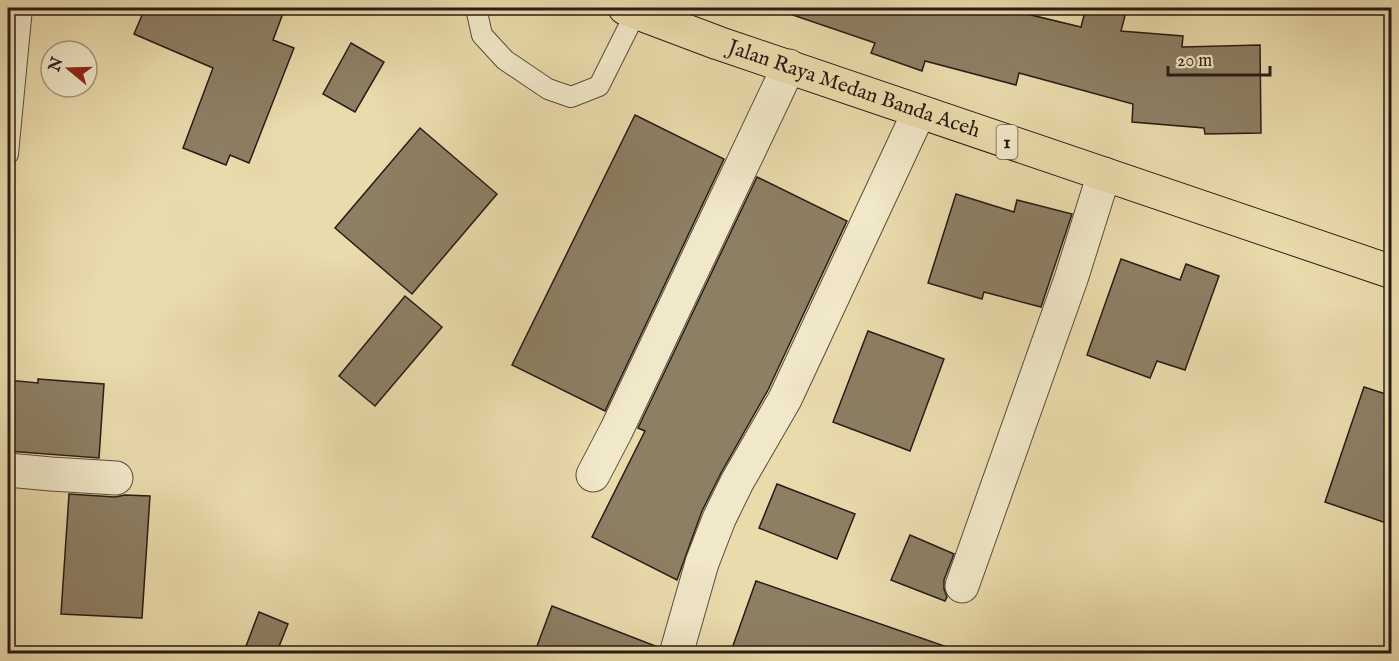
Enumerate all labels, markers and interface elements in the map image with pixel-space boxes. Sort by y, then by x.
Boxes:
street label: Jalan Raya Medan Banda Aceh [722,33,984,145]
north arrow [39,39,99,99]
scale bar [1168,39,1270,77]
text: 20 m [1177,50,1212,73]
text: N [45,55,68,76]
road number: 1 [996,125,1018,159]

